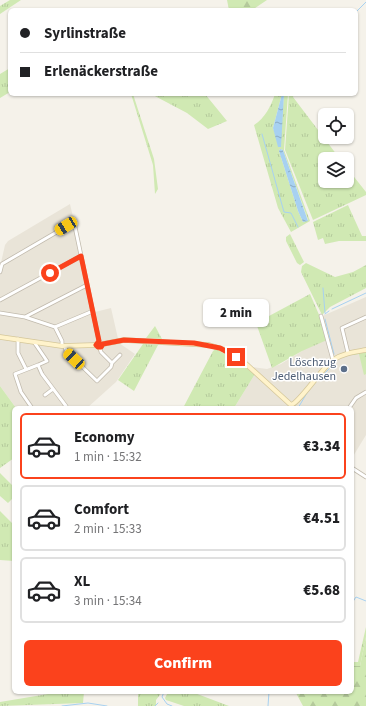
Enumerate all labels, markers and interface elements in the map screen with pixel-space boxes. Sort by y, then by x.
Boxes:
text: Syrlinstraße [44,23,126,44]
text: Erlenäckerstraße [44,61,158,82]
map controls [318,108,354,188]
button: locate [318,108,354,144]
button: layers [318,152,354,188]
car [53,215,79,237]
route start [41,264,59,282]
callout: 2 min [203,299,269,327]
text: 2 min [220,304,252,322]
car [61,346,87,372]
route end [227,348,245,366]
place label: Löschzug Jedelhausen [272,354,336,385]
marker: Löschzug Jedelhausen [339,364,349,374]
text: Economy [74,427,135,448]
icon: car [26,428,62,464]
text: €3.34 [303,436,340,457]
text: 1 min · 15:32 [74,448,142,466]
text: Comfort [74,499,129,520]
icon: car [26,500,62,536]
text: €4.51 [303,508,340,529]
text: 2 min · 15:33 [74,520,142,538]
text: XL [74,571,90,592]
icon: car [26,572,62,608]
text: €5.68 [303,580,340,601]
text: 3 min · 15:34 [74,592,142,610]
button: Confirm [24,640,342,686]

